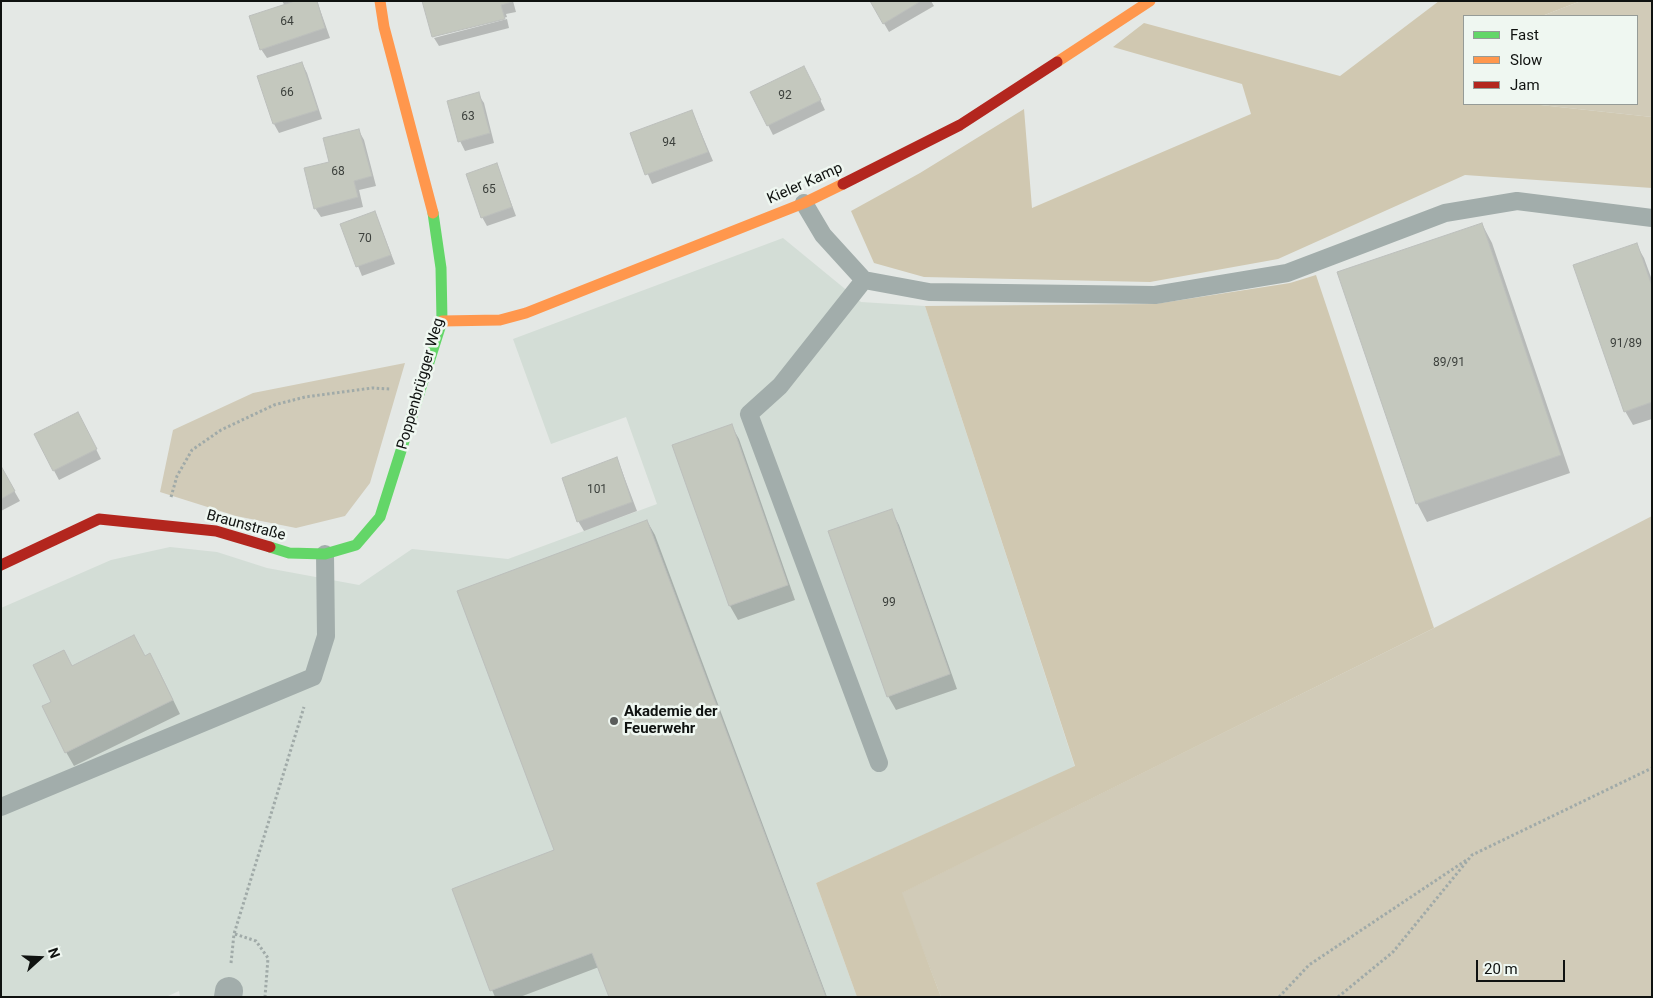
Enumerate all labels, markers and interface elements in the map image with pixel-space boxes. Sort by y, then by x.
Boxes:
house number: 64 [280,15,294,29]
legend [1463,15,1638,105]
text: Fast [1510,26,1539,44]
text: Slow [1510,51,1542,69]
text: Jam [1510,76,1540,94]
house number: 66 [280,86,294,100]
house number: 92 [778,89,792,103]
house number: 63 [461,110,475,124]
house number: 94 [662,136,676,150]
street label: Kieler Kamp [765,159,845,209]
house number: 68 [331,165,345,179]
house number: 65 [482,183,496,197]
house number: 70 [358,232,372,246]
street label: Poppenbrügger Weg [394,316,448,452]
house number: 91/89 [1610,337,1642,351]
house number: 89/91 [1433,356,1465,370]
house number: 101 [587,483,607,497]
street label: Braunstraße [204,507,288,545]
house number: 99 [882,596,896,610]
place label: Akademie der Feuerwehr [624,703,717,738]
marker: Akademie der Feuerwehr [608,715,620,727]
north arrow [15,933,65,983]
text: N [45,945,63,960]
scale bar [1478,950,1567,982]
text: 20 m [1484,960,1518,978]

